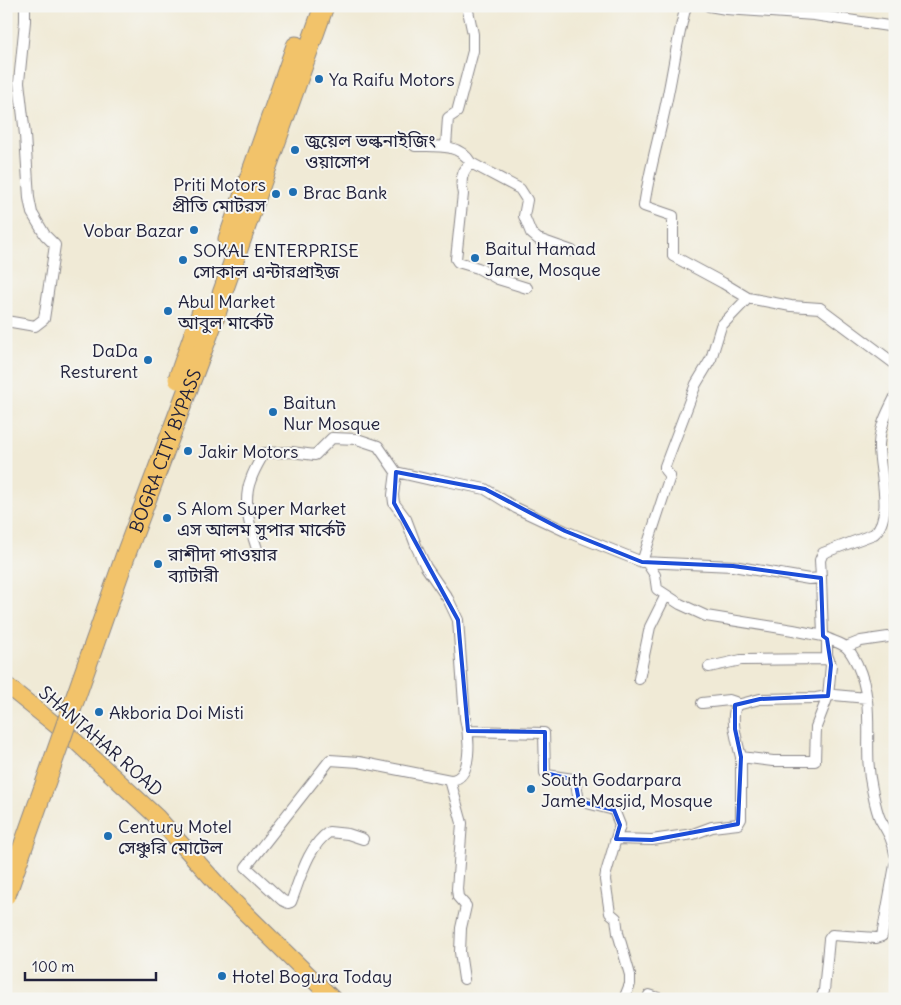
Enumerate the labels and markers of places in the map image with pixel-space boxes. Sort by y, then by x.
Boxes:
place label: Ya Raifu Motors [329,68,455,91]
marker: Ya Raifu Motors [313,73,325,85]
place label: জুয়েল ভল্কনাইজিং ওয়াসোপ [304,129,436,173]
marker: জুয়েল ভল্কনাইজিং ওয়াসোপ [289,144,301,156]
place label: Priti Motors প্রীতি মোটরস [172,173,267,217]
place label: Brac Bank [303,181,387,204]
marker: Brac Bank [287,186,299,198]
marker: Priti Motors প্রীতি মোটরস [270,188,282,200]
place label: Vobar Bazar [83,219,185,242]
marker: Vobar Bazar [188,224,200,236]
place label: Baitul Hamad Jame, Mosque [485,237,601,281]
place label: SOKAL ENTERPRISE সোকাল এন্টারপ্রাইজ [193,239,359,283]
marker: Baitul Hamad Jame, Mosque [469,252,481,264]
marker: SOKAL ENTERPRISE সোকাল এন্টারপ্রাইজ [177,254,189,266]
place label: Abul Market আবুল মার্কেট [177,290,275,334]
marker: Abul Market আবুল মার্কেট [162,305,174,317]
place label: DaDa Resturent [60,339,138,383]
marker: DaDa Resturent [142,354,154,366]
place label: Baitun Nur Mosque [283,391,380,435]
marker: Baitun Nur Mosque [267,406,279,418]
place label: Jakir Motors [198,440,298,463]
marker: Jakir Motors [182,445,194,457]
place label: S Alom Super Market এস আলম সুপার মার্কেট [177,497,347,541]
marker: S Alom Super Market এস আলম সুপার মার্কেট [161,512,173,524]
place label: রাশীদা পাওয়ার ব্যাটারী [167,543,278,587]
marker: রাশীদা পাওয়ার ব্যাটারী [152,558,164,570]
place label: Akboria Doi Misti [109,701,244,724]
marker: Akboria Doi Misti [93,706,105,718]
place label: South Godarpara Jame Masjid, Mosque [541,768,713,812]
marker: South Godarpara Jame Masjid, Mosque [525,783,537,795]
place label: Century Motel সেঞ্চুরি মোটেল [118,815,232,859]
marker: Century Motel সেঞ্চুরি মোটেল [102,830,114,842]
place label: Hotel Bogura Today [232,965,392,988]
marker: Hotel Bogura Today [216,970,228,982]

